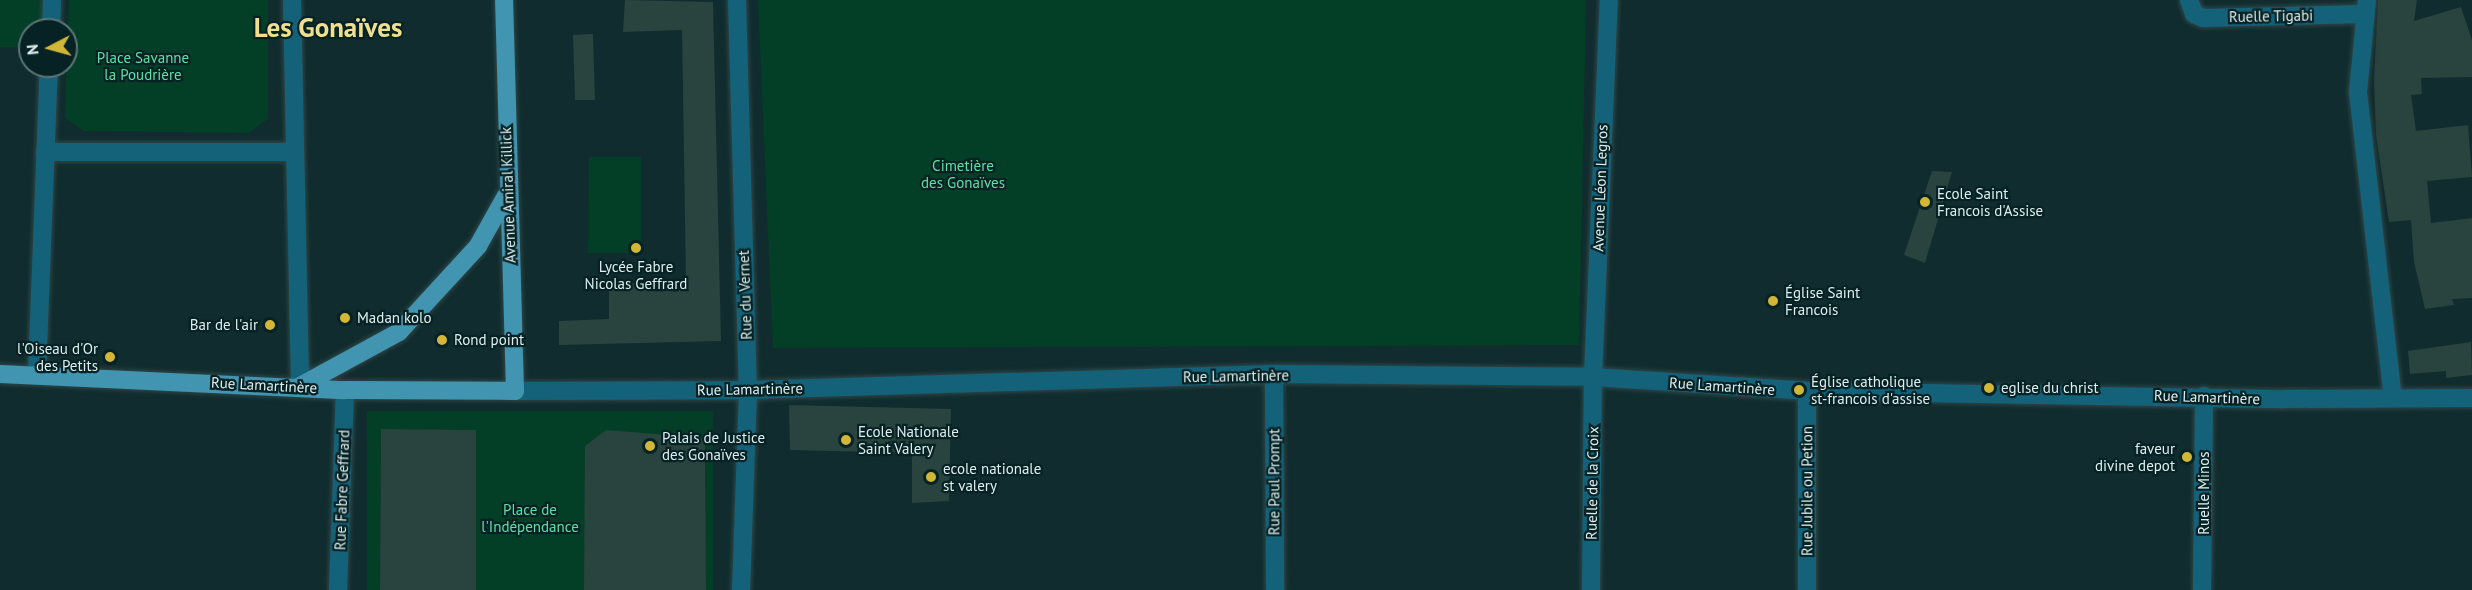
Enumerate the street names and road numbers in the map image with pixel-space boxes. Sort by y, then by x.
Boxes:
street label: Ruelle Tigabi [2228,6,2314,26]
street label: Avenue Léon Legros [1589,124,1611,252]
street label: Avenue Amiral Killick [497,126,519,264]
street label: Rue du Vernet [734,250,756,340]
street label: Rue Lamartinère [1183,366,1289,386]
street label: Rue Lamartinère [211,373,317,397]
street label: Rue Lamartinère [1668,373,1776,399]
street label: Rue Lamartinère [697,379,803,399]
street label: Rue Lamartinère [2154,386,2260,408]
street label: Ruelle de la Croix [1582,426,1602,540]
street label: Rue Jubile ou Petion [1798,426,1816,556]
street label: Rue Fabre Geffrard [331,429,353,551]
street label: Rue Paul Prompt [1265,429,1283,535]
street label: Ruelle Minos [2195,451,2213,535]

